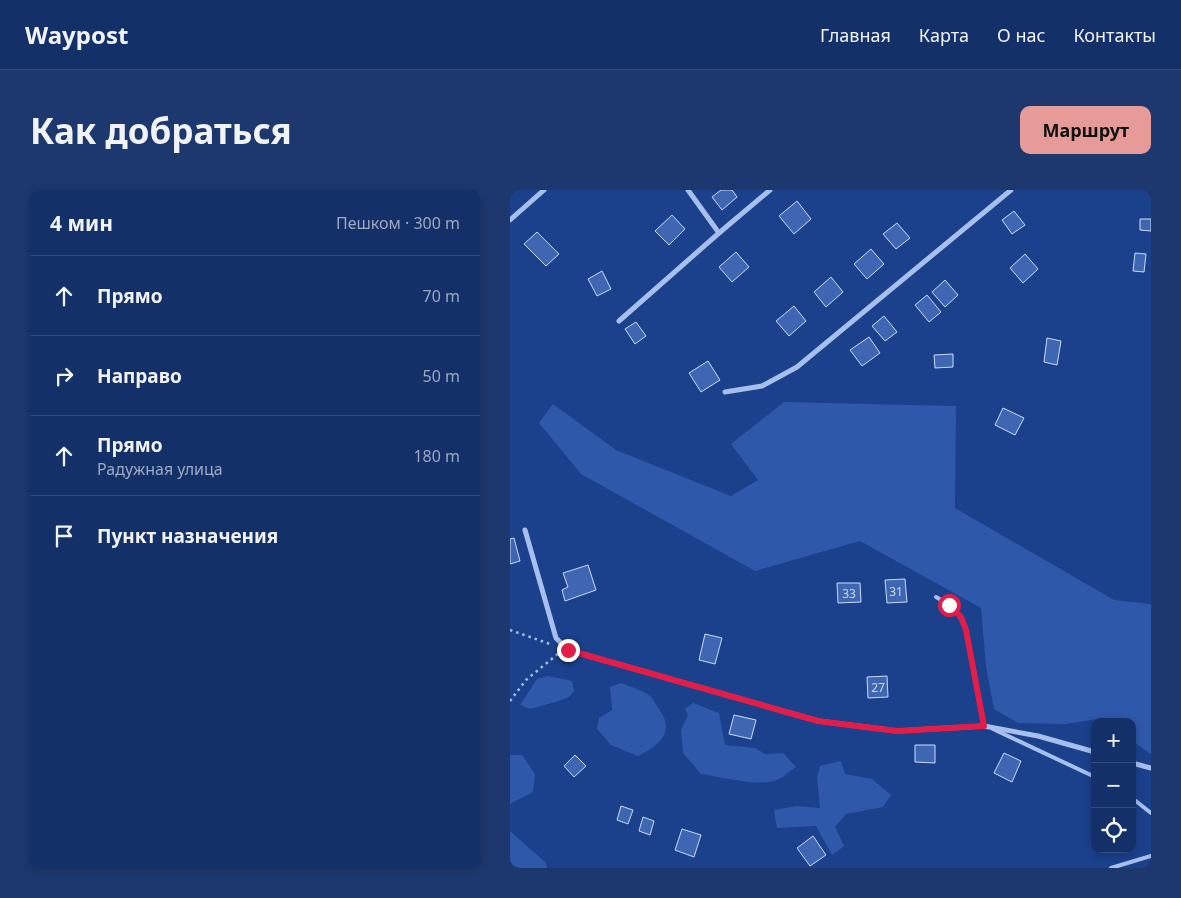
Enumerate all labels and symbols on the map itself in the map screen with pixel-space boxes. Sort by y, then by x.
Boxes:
house number: 31 [889,583,903,600]
house number: 33 [842,585,856,602]
route start [938,594,961,617]
route end [557,639,580,662]
house number: 27 [871,679,885,696]

